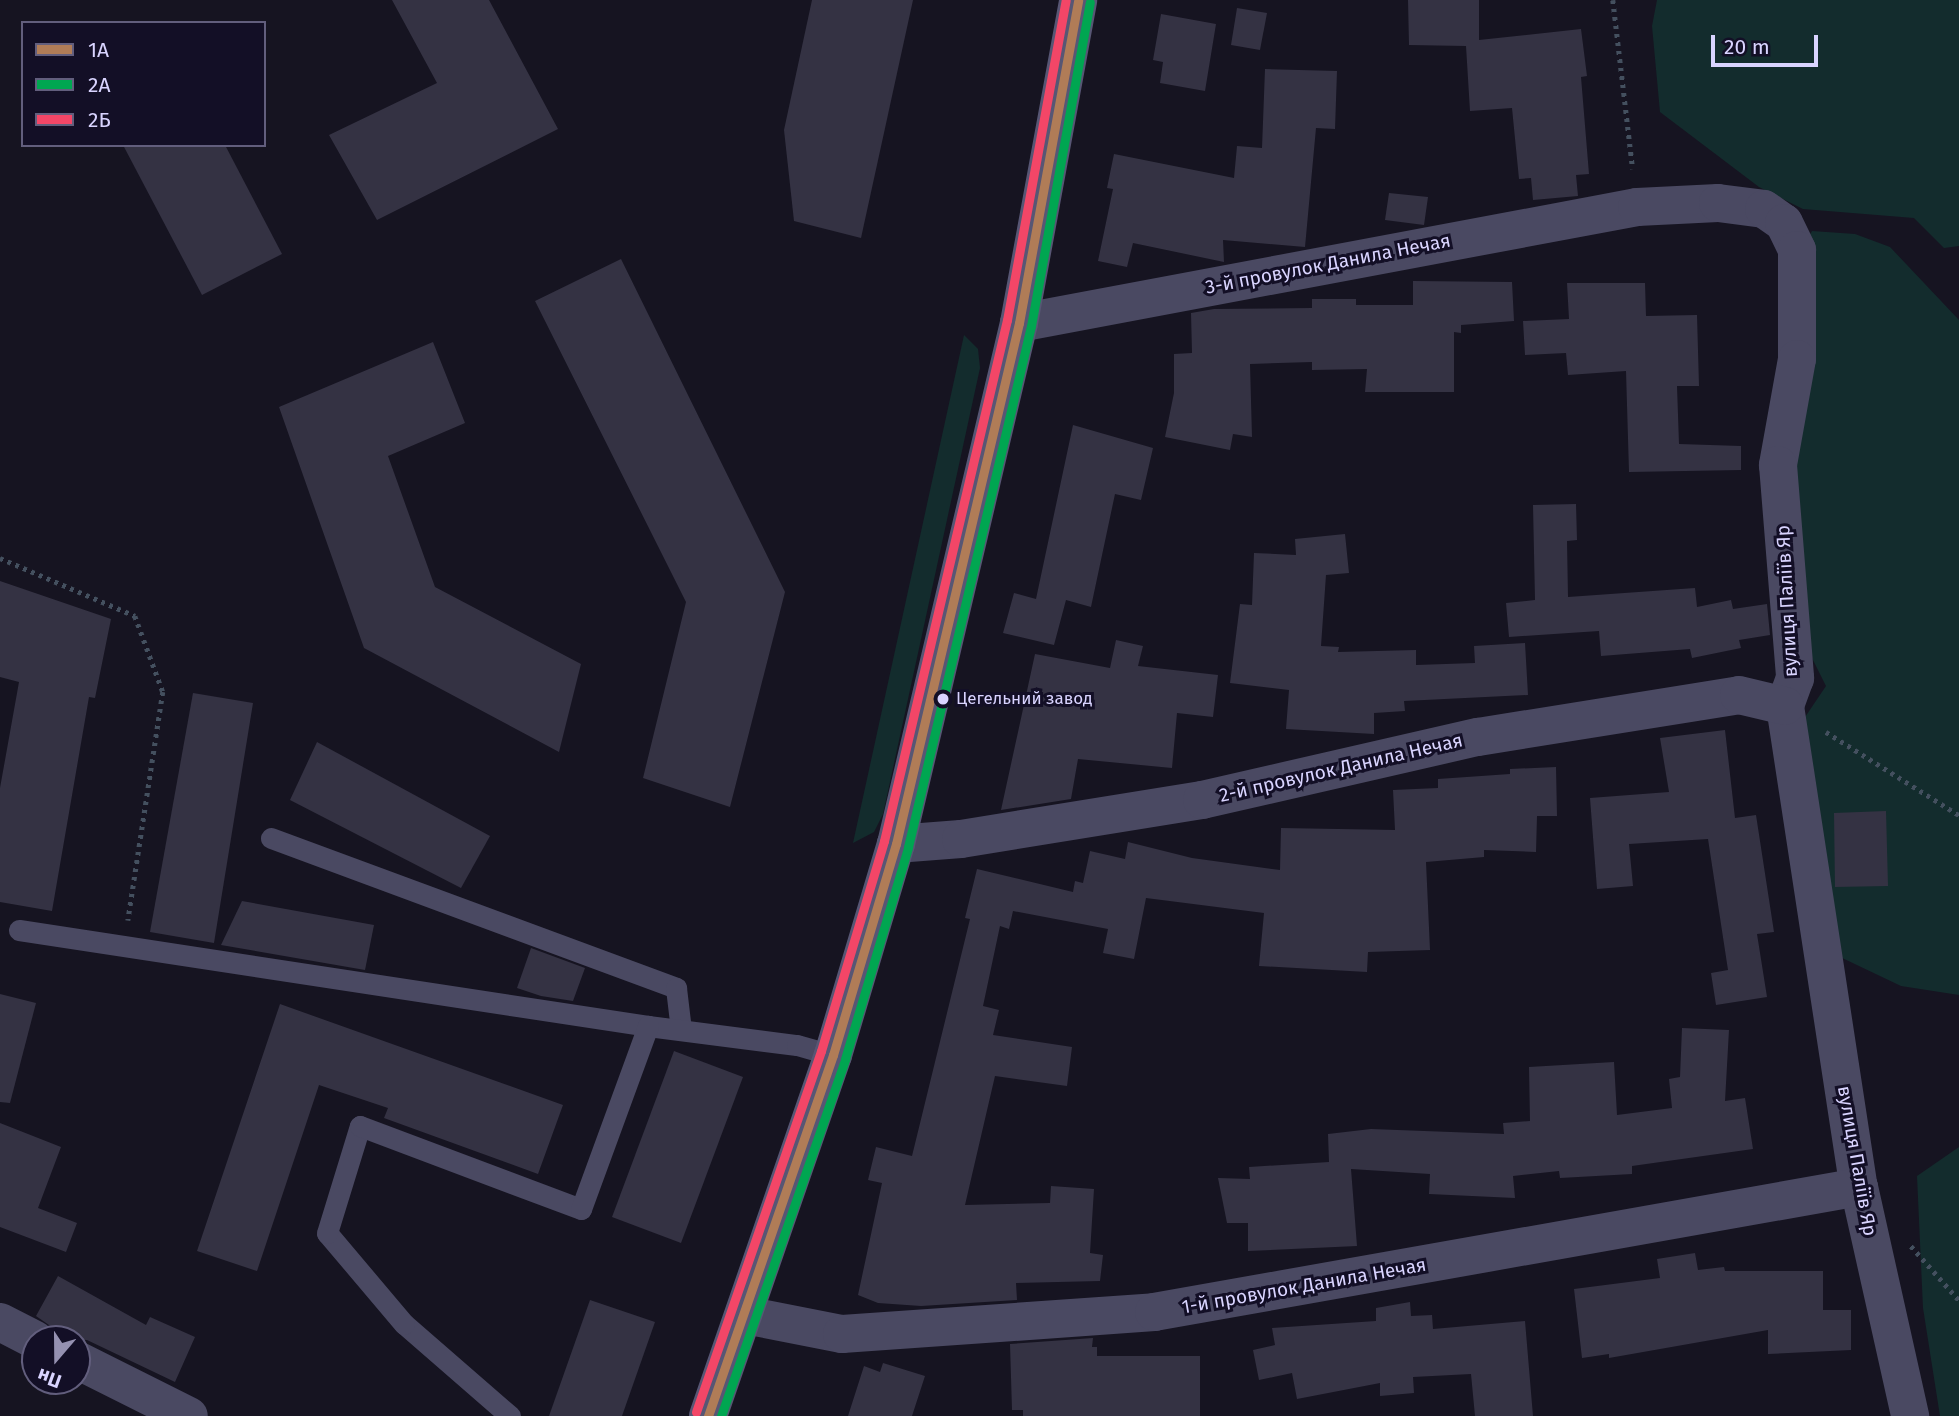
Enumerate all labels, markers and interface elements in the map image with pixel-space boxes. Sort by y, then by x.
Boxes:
legend [21,21,266,147]
scale bar [1714,21,1821,65]
text: 20 m [1724,34,1770,60]
text: 1А [88,37,109,63]
text: 2А [88,72,110,98]
text: 2Б [88,107,111,133]
street label: 3-й провулок Данила Нечая [1204,229,1452,299]
street label: вулиця Паліїв Яр [1772,524,1802,678]
place label: Цегельний завод [956,689,1092,709]
marker: Цегельний завод [936,692,950,706]
street label: 2-й провулок Данила Нечая [1217,729,1465,807]
street label: вулиця Паліїв Яр [1833,1084,1881,1238]
street label: 1-й провулок Данила Нечая [1180,1253,1428,1319]
north arrow [21,1325,91,1395]
text: Пн [34,1363,64,1393]

